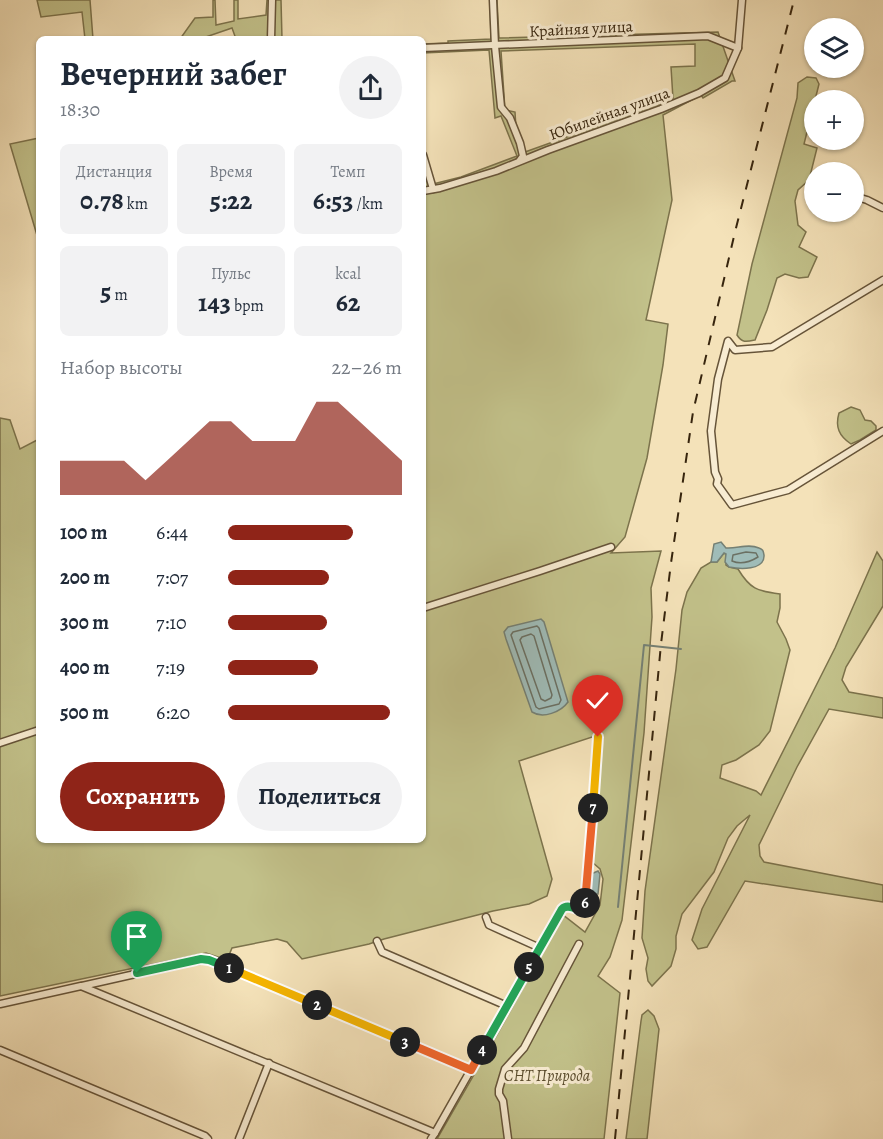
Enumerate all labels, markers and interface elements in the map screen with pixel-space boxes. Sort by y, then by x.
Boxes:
street label: Крайняя улица [529,15,634,43]
map controls [804,18,864,222]
button: layers [804,18,864,78]
text: Вечерний забег [60,51,287,96]
button: share [339,56,402,119]
street label: Юбилейная улица [546,82,673,146]
button: + [804,90,864,150]
text: 18:30 [60,96,100,123]
text: Дистанция [76,161,152,183]
text: Время [209,161,253,183]
text: Темп [331,161,365,183]
button: − [804,162,864,222]
text: 0.78 [80,183,124,218]
text: 5:22 [210,183,252,218]
text: 6:53 [313,183,353,218]
text: km [124,193,148,215]
text: /km [353,193,383,215]
text: Пульс [211,263,251,285]
text: kcal [335,263,361,285]
text: 5 [100,274,111,309]
text: m [111,284,128,306]
text: 143 [198,285,231,320]
text: 62 [336,285,360,320]
text: bpm [231,295,264,317]
text: Набор высоты [60,354,183,381]
text: 22–26 m [332,354,402,381]
text: 100 m [60,519,108,546]
text: 6:44 [156,519,188,546]
text: 200 m [60,564,110,591]
text: 7:07 [156,564,188,591]
text: 300 m [60,609,109,636]
text: 7:10 [156,609,187,636]
text: 400 m [60,654,110,681]
text: 7:19 [156,654,185,681]
pin [572,675,623,737]
icon: check [581,684,614,717]
text: 500 m [60,699,109,726]
text: 6:20 [156,699,190,726]
button: Сохранить [60,762,225,831]
button: Поделиться [237,762,402,831]
pin: 7 [578,793,608,823]
text: 7 [590,797,596,819]
pin: 6 [570,888,600,918]
text: 6 [581,892,589,914]
pin [111,911,162,973]
icon: arrive [120,920,153,953]
pin: 5 [514,952,544,982]
pin: 1 [214,953,244,983]
text: 5 [526,956,532,978]
text: 1 [226,957,232,979]
pin: 2 [302,990,332,1020]
text: 2 [313,994,321,1016]
pin: 3 [390,1027,420,1057]
text: 3 [402,1031,408,1053]
pin: 4 [467,1035,497,1065]
text: 4 [478,1039,486,1061]
park label: СНТ Природа [504,1065,590,1087]

